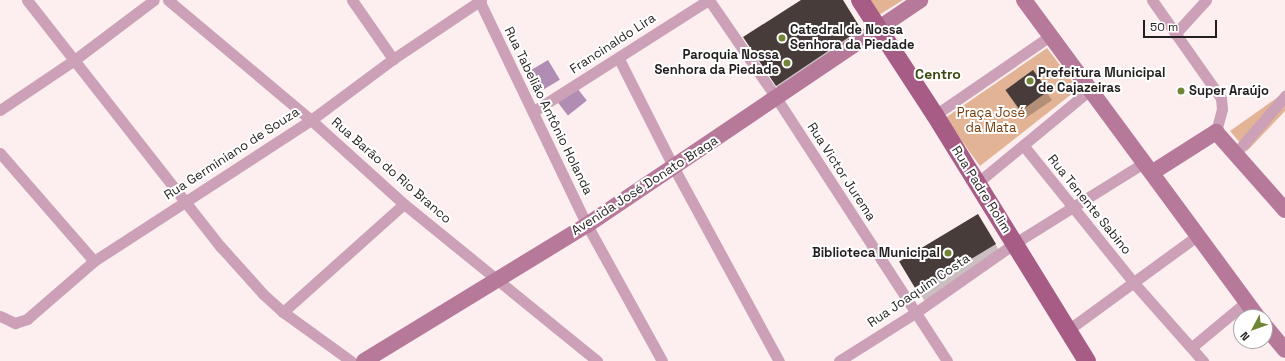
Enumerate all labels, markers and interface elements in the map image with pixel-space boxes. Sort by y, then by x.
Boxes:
street label: Francinaldo Lira [567,11,659,77]
scale bar [1145,12,1219,38]
text: 50 m [1150,19,1178,35]
place label: Catedral de Nossa Senhora da Piedade [790,23,915,54]
street label: Rua Tabelião Antônio Holanda [500,24,596,198]
marker: Catedral de Nossa Senhora da Piedade [777,33,787,43]
place label: Paroquia Nossa Senhora da Piedade [654,48,779,79]
marker: Paroquia Nossa Senhora da Piedade [782,58,792,68]
district label: Centro [915,66,961,82]
place label: Prefeitura Municipal de Cajazeiras [1038,66,1166,97]
marker: Prefeitura Municipal de Cajazeiras [1025,76,1035,86]
place label: Super Araújo [1189,83,1269,99]
marker: Super Araújo [1176,86,1186,96]
street label: Rua Germiniano de Souza [161,104,303,204]
park label: Praça José da Mata [957,106,1025,137]
street label: Rua Barāo do Rio Branco [328,115,454,227]
street label: Rua Victor Jurema [803,120,879,224]
street label: Avenida José Donato Braga [569,133,721,239]
street label: Rua Padre Rolim [948,144,1014,236]
street label: Rua Tenente Sabino [1044,152,1134,258]
place label: Biblioteca Municipal [812,245,940,261]
marker: Biblioteca Municipal [943,248,953,258]
street label: Rua Joaquim Costa [865,251,973,331]
north arrow [1233,309,1273,349]
text: N [1237,329,1252,344]

